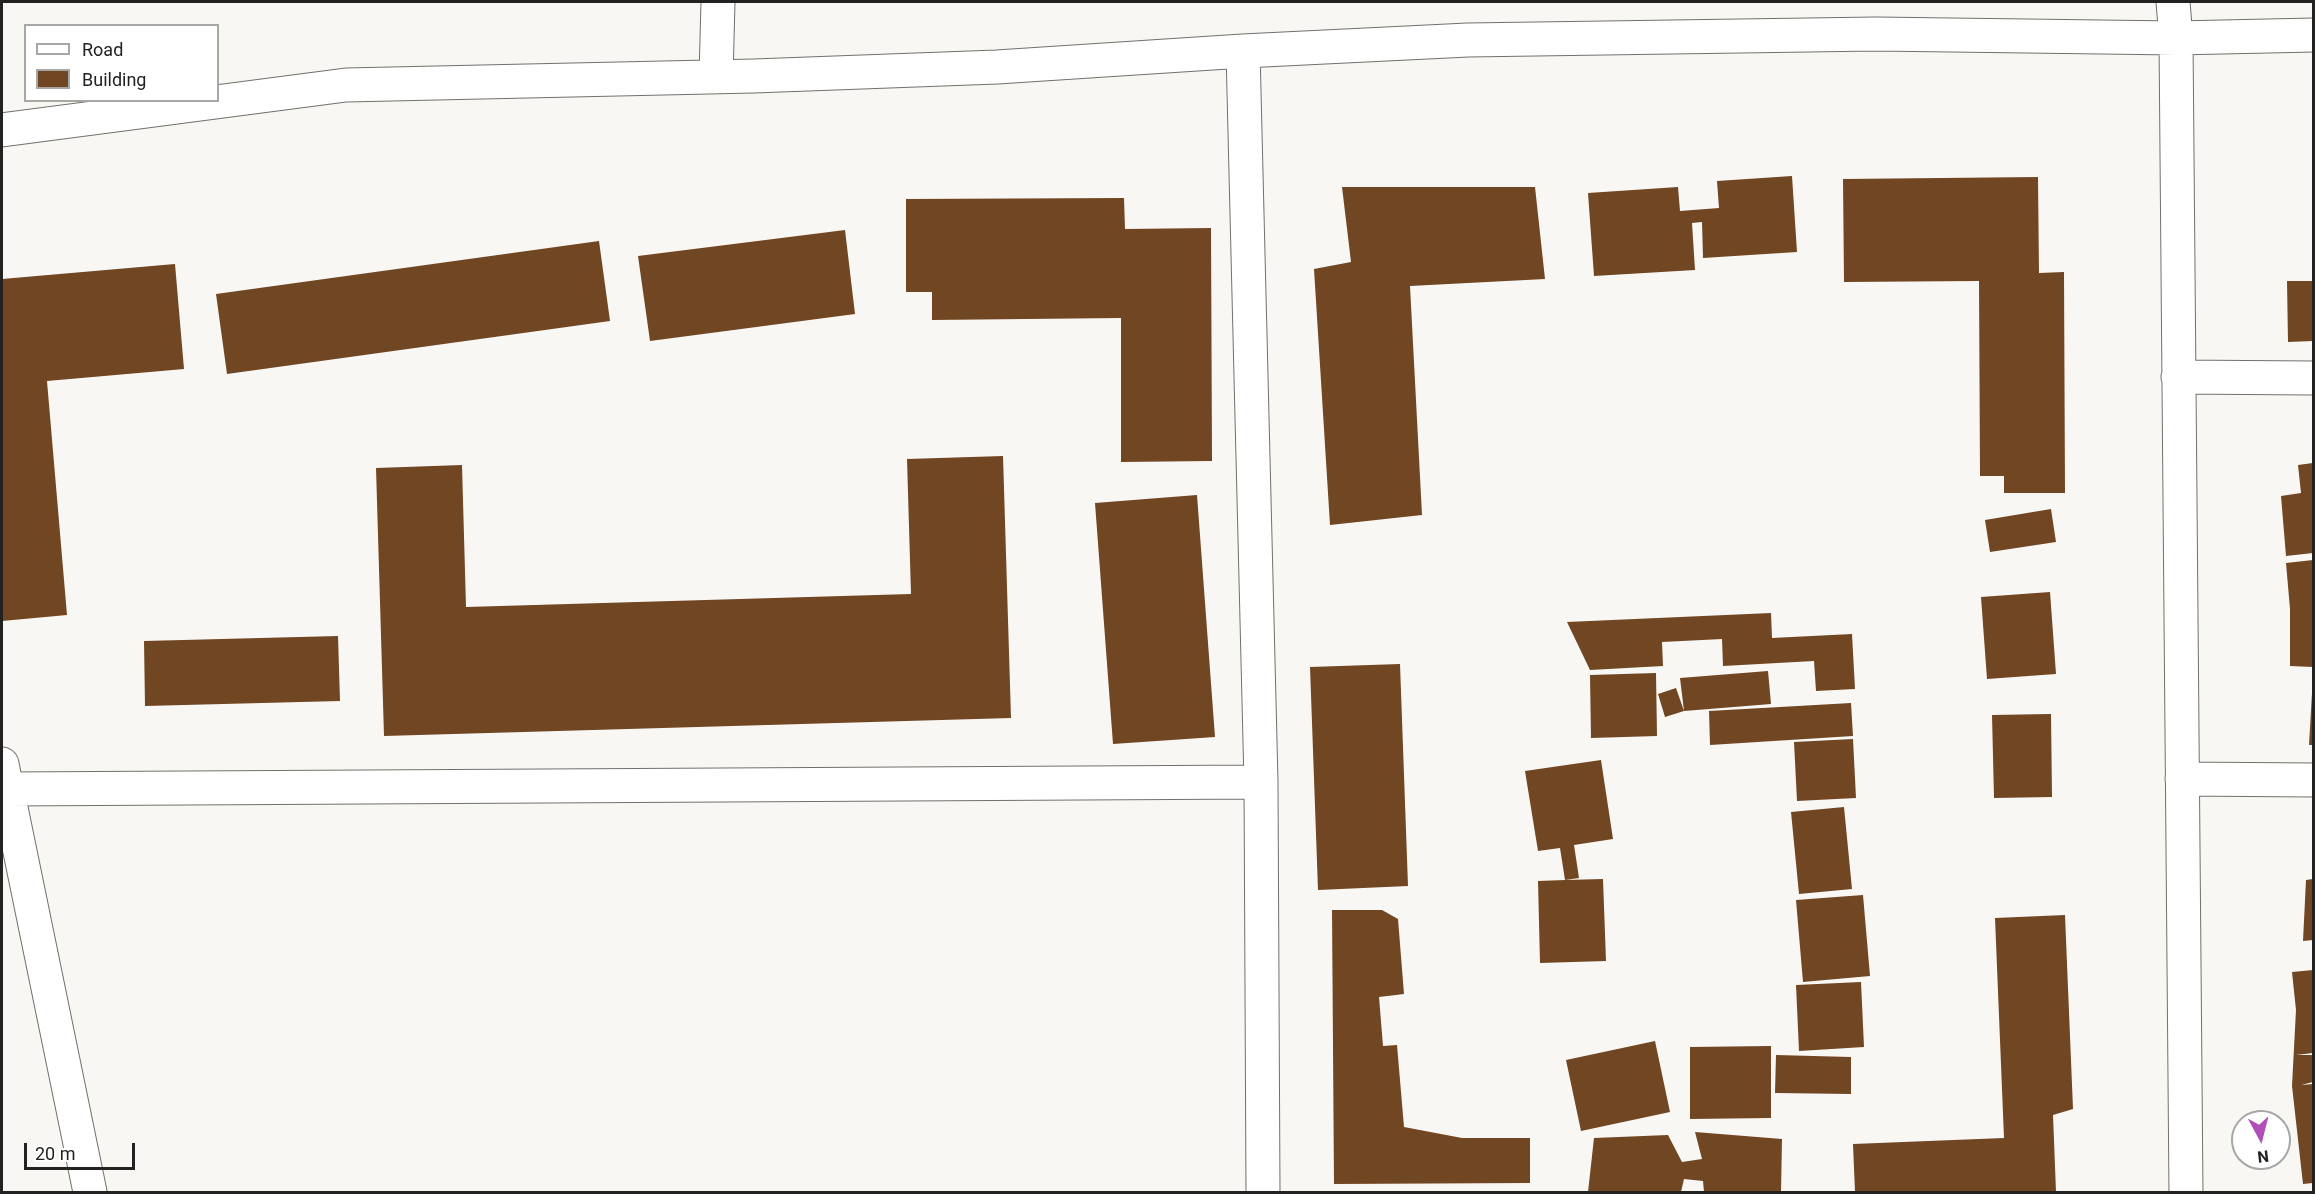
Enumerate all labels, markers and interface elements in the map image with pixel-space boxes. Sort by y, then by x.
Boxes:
legend [24,24,219,102]
text: Road [82,39,123,60]
text: Building [82,69,146,90]
north arrow [2231,1110,2291,1170]
scale bar [27,1131,138,1169]
text: 20 m [35,1143,75,1164]
text: N [2256,1146,2270,1166]

